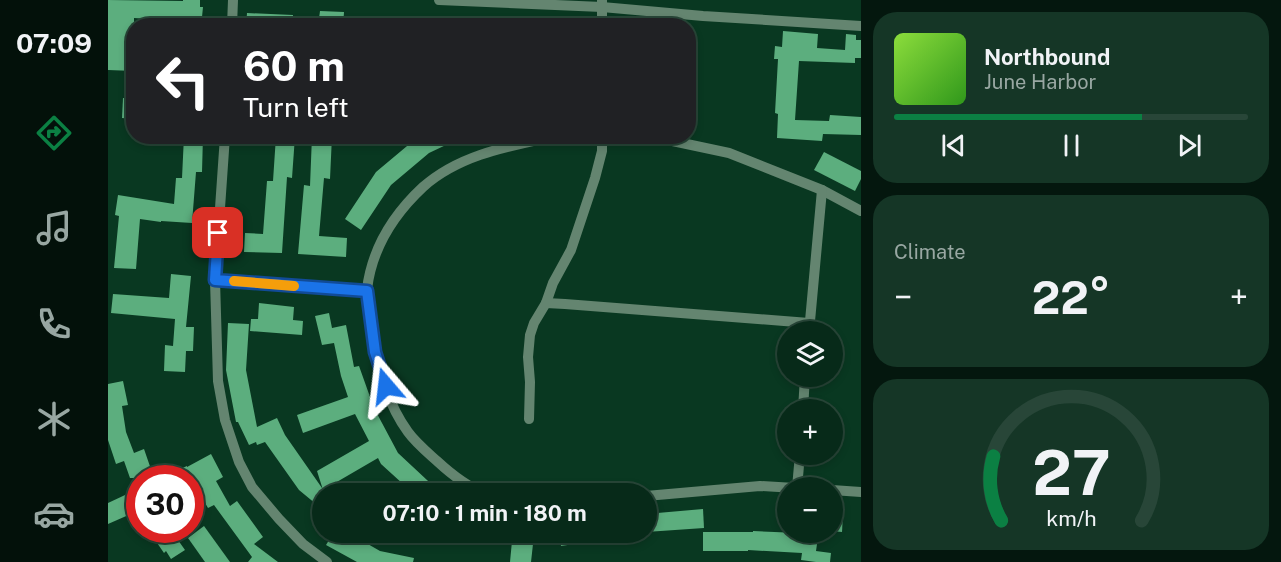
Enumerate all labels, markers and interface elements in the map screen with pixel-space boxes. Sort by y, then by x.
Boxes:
text: 07:09 [16,27,92,59]
text: 60 m [243,41,345,90]
icon: left [144,42,222,120]
text: Northbound [984,44,1110,70]
text: June Harbor [984,70,1096,94]
text: Turn left [243,91,349,123]
icon: directions [33,112,75,154]
icon: previous [937,129,970,162]
icon: pause [1055,129,1088,162]
icon: next [1173,129,1206,162]
icon: music [33,207,75,249]
pin [192,207,243,258]
icon: arrive [201,216,234,249]
text: Climate [894,240,966,264]
text: 22° [1032,271,1110,324]
text: − [894,278,912,316]
text: + [1230,278,1248,316]
icon: phone [33,303,75,345]
map controls [777,321,843,543]
button: layers [777,321,843,387]
position arrow [354,354,418,418]
icon: climate [33,398,75,440]
button: + [777,399,843,465]
text: 27 [1032,437,1110,510]
speed limit sign: 30 [126,465,204,543]
button: − [777,477,843,543]
icon: car [33,493,75,535]
text: 07:10 · 1 min · 180 m [382,500,587,526]
text: km/h [1046,507,1096,532]

